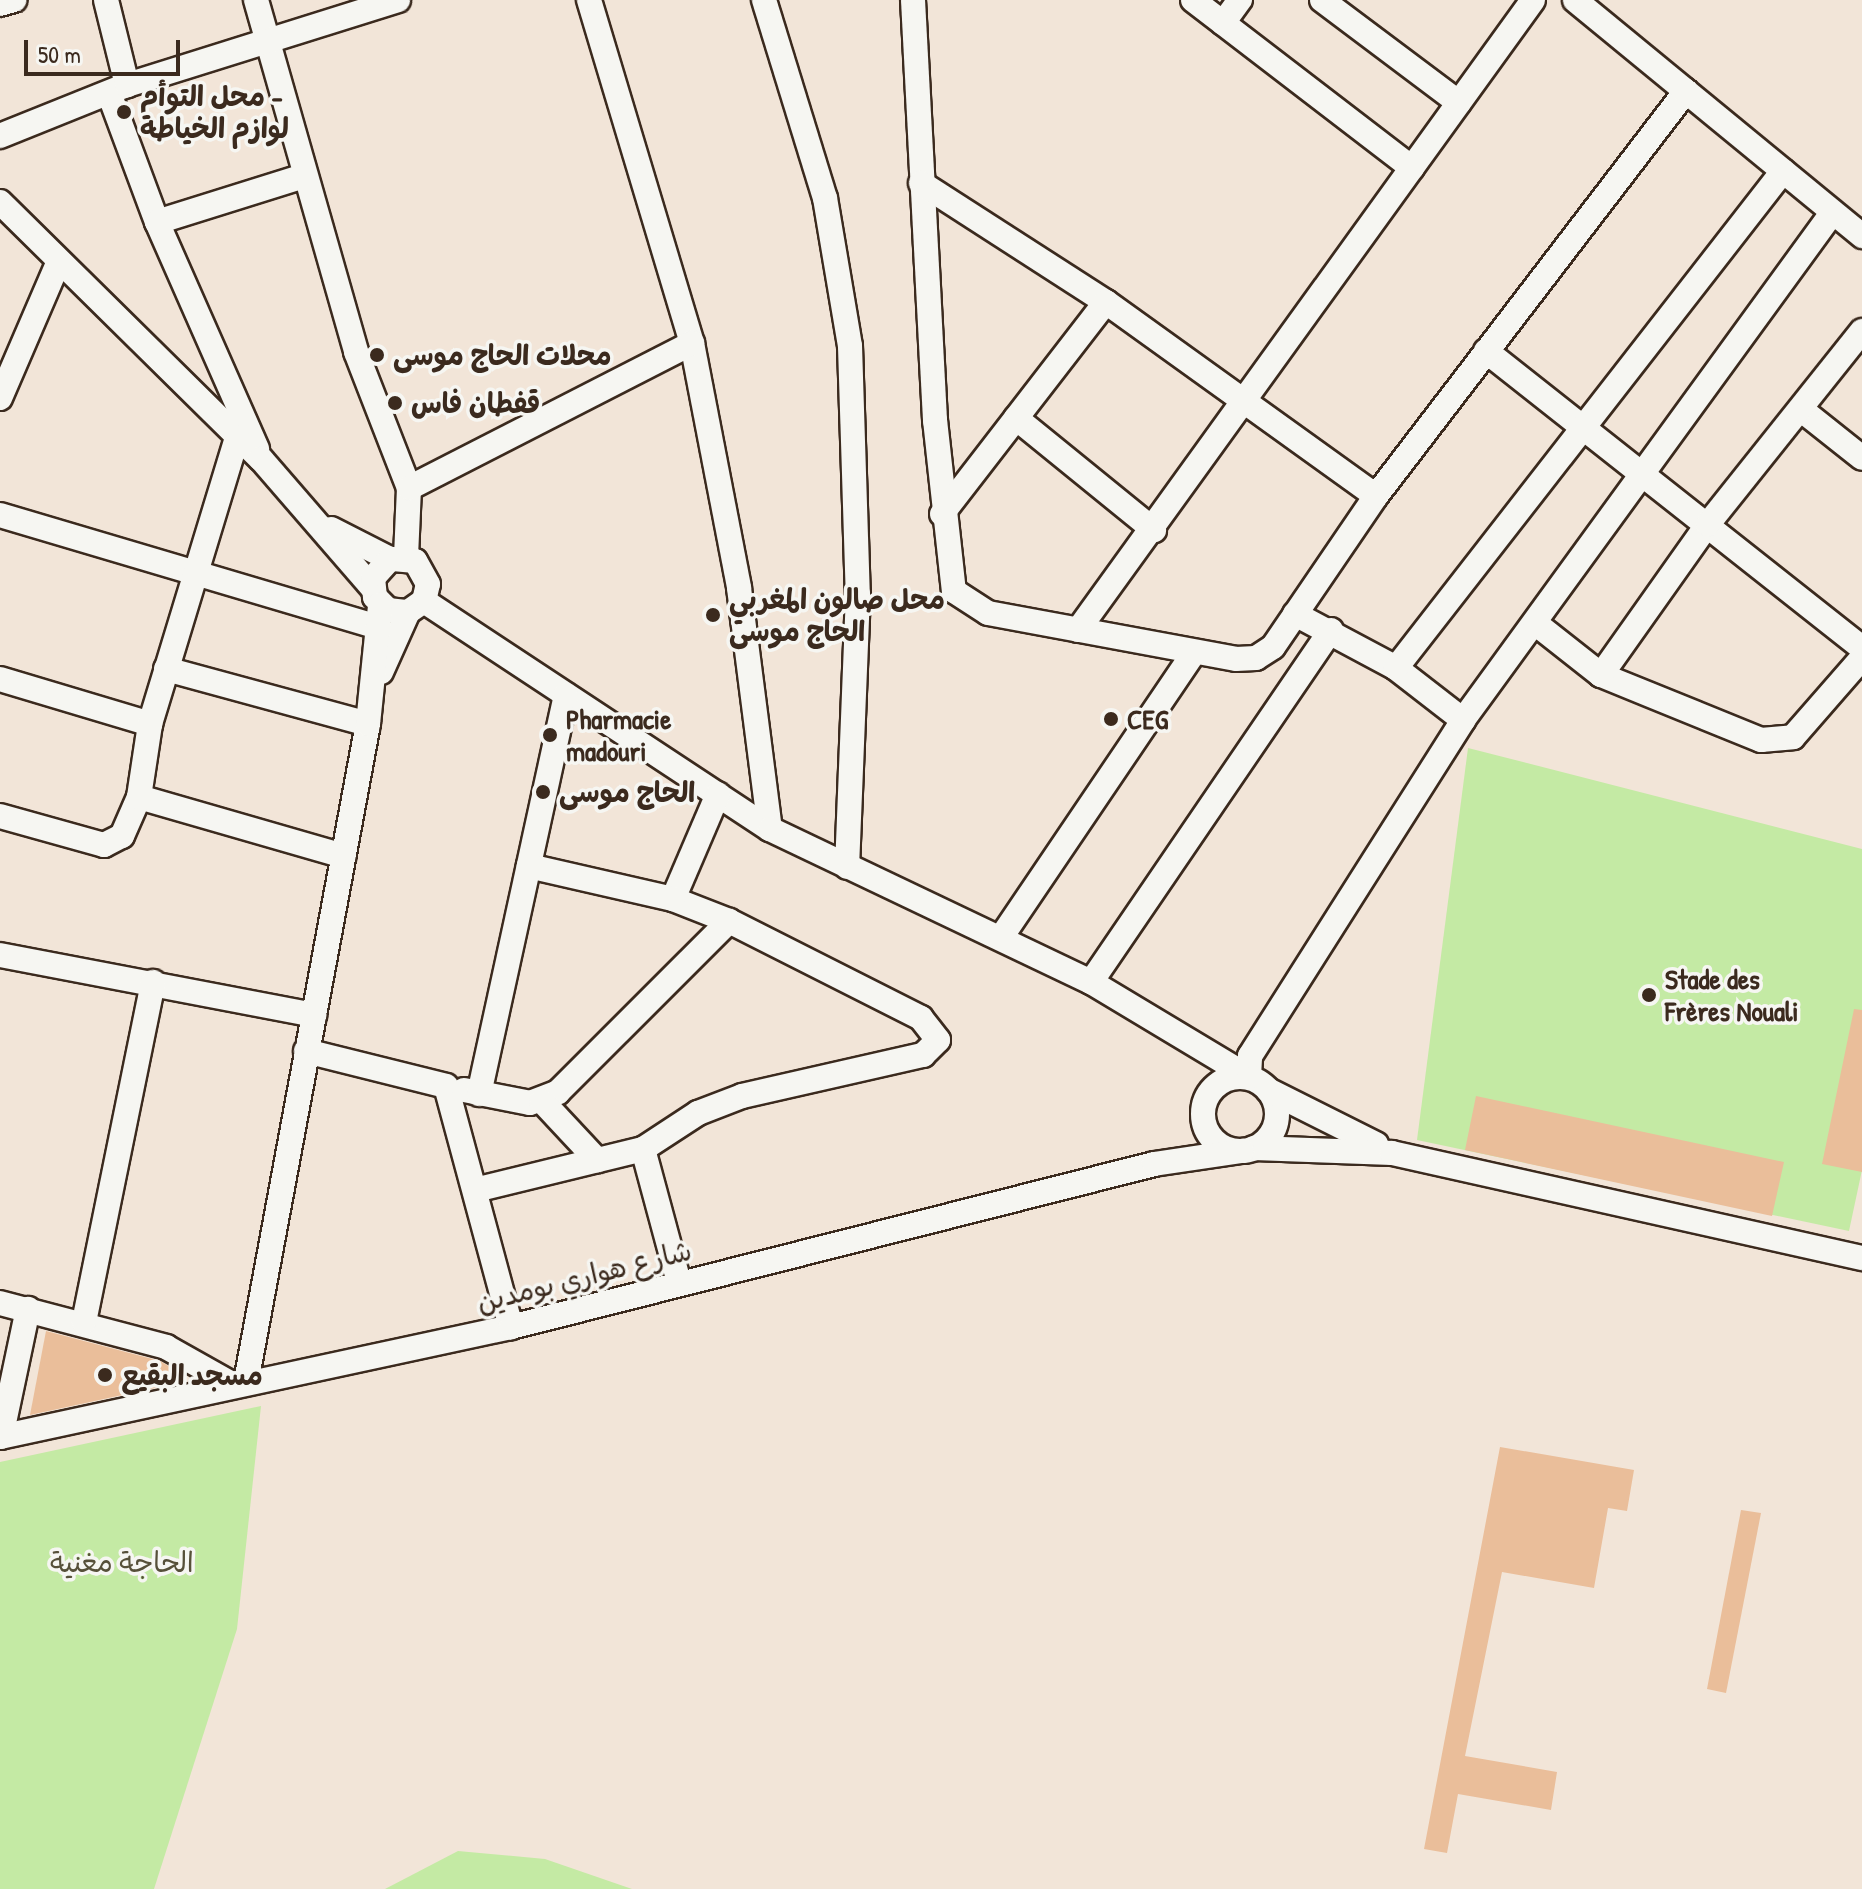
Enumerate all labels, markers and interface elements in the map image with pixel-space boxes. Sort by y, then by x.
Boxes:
scale bar [28,24,184,74]
text: 50 m [38,38,81,70]
place label: محل التوأم - لوازم الخياطة [140,79,289,145]
marker: محل التوأم - لوازم الخياطة [115,103,133,121]
place label: محلات الحاج موسى [393,338,612,372]
marker: محلات الحاج موسى [368,346,386,364]
place label: قفطان فاس [411,386,540,420]
marker: قفطان فاس [386,394,404,412]
place label: محل صالون المغربي الحاج موسى [729,582,945,648]
marker: محل صالون المغربي الحاج موسى [704,606,722,624]
place label: Pharmacie madouri [566,702,671,768]
place label: CEG [1127,702,1168,736]
marker: CEG [1102,710,1120,728]
marker: Pharmacie madouri [541,726,559,744]
place label: الحاج موسى [559,775,696,809]
marker: الحاج موسى [534,783,552,801]
place label: Stade des Frères Nouali [1665,962,1799,1028]
marker: Stade des Frères Nouali [1640,986,1658,1004]
street label: شارع هواري بومدين [473,1233,695,1319]
place label: مسجد البقيع [121,1358,263,1392]
marker: مسجد البقيع [96,1366,114,1384]
park label: الحاجة مغنية [50,1545,194,1579]

